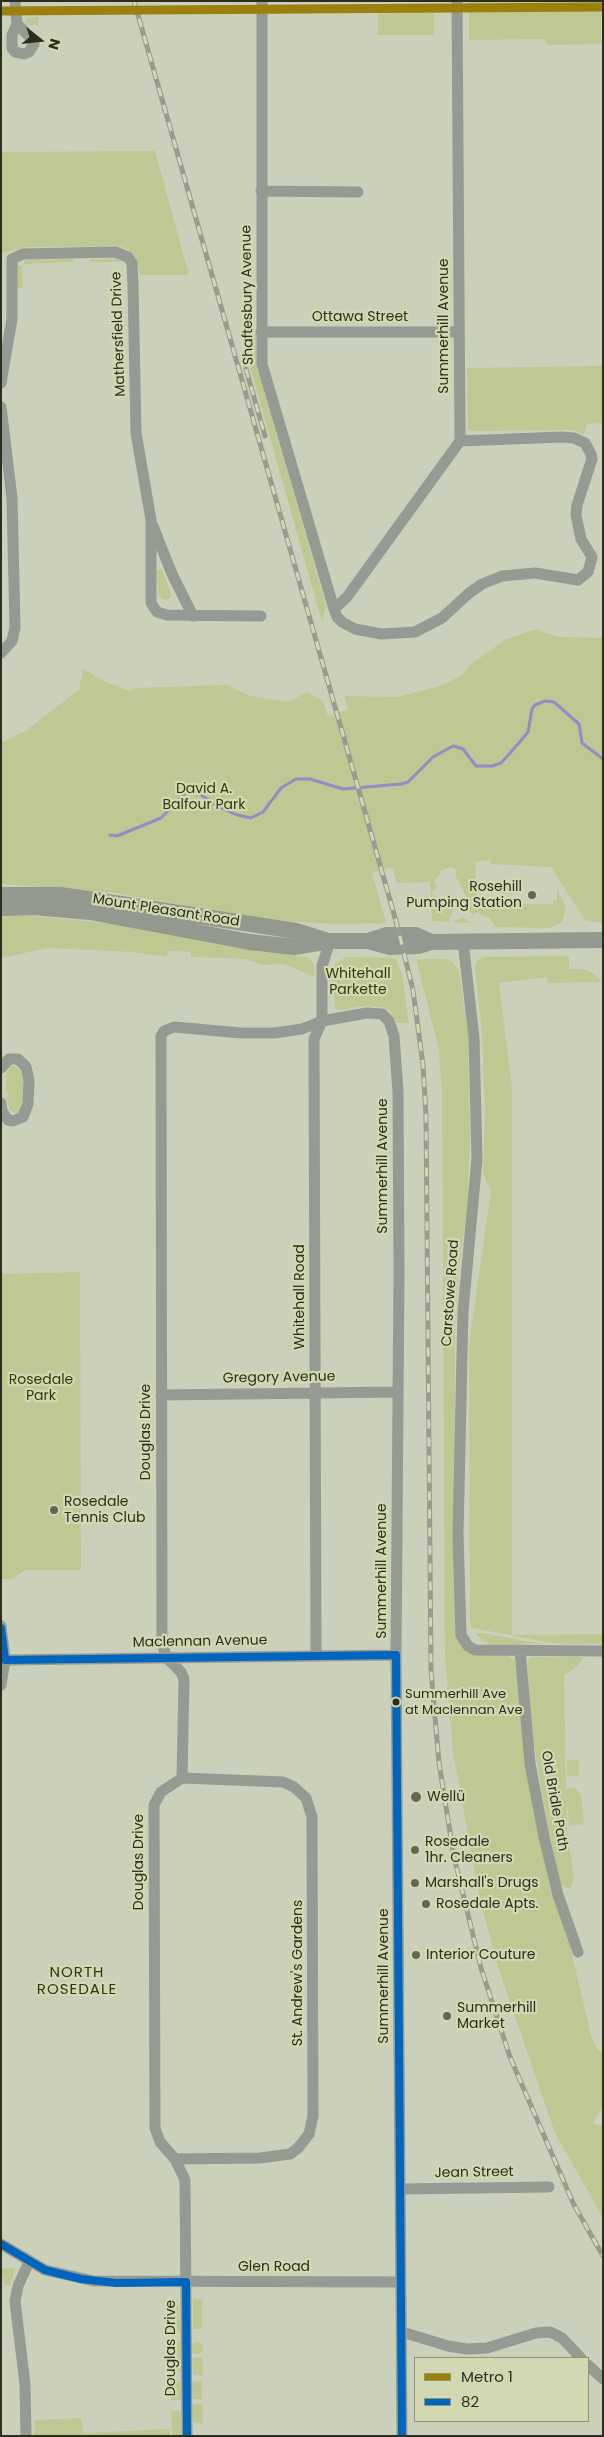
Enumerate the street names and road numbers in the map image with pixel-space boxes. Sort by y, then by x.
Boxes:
street label: Shaftesbury Avenue [238,225,258,365]
street label: Summerhill Avenue [436,258,452,394]
street label: Mathersfield Drive [108,271,130,397]
street label: Ottawa Street [312,309,408,325]
street label: Mount Pleasant Road [91,891,241,931]
street label: Summerhill Avenue [375,1098,391,1234]
street label: Carstowe Road [439,1239,463,1347]
street label: Whitehall Road [292,1244,308,1350]
street label: Gregory Avenue [223,1369,335,1387]
street label: Douglas Drive [138,1384,154,1480]
street label: Summerhill Avenue [374,1503,390,1639]
street label: Maclennan Avenue [132,1632,268,1652]
street label: Old Bridle Path [537,1749,571,1853]
street label: Douglas Drive [131,1814,147,1910]
street label: St. Andrew's Gardens [290,1900,306,2046]
street label: Summerhill Avenue [376,1908,392,2044]
street label: Jean Street [434,2164,514,2182]
street label: Glen Road [238,2259,310,2275]
street label: Douglas Drive [163,2300,179,2396]

